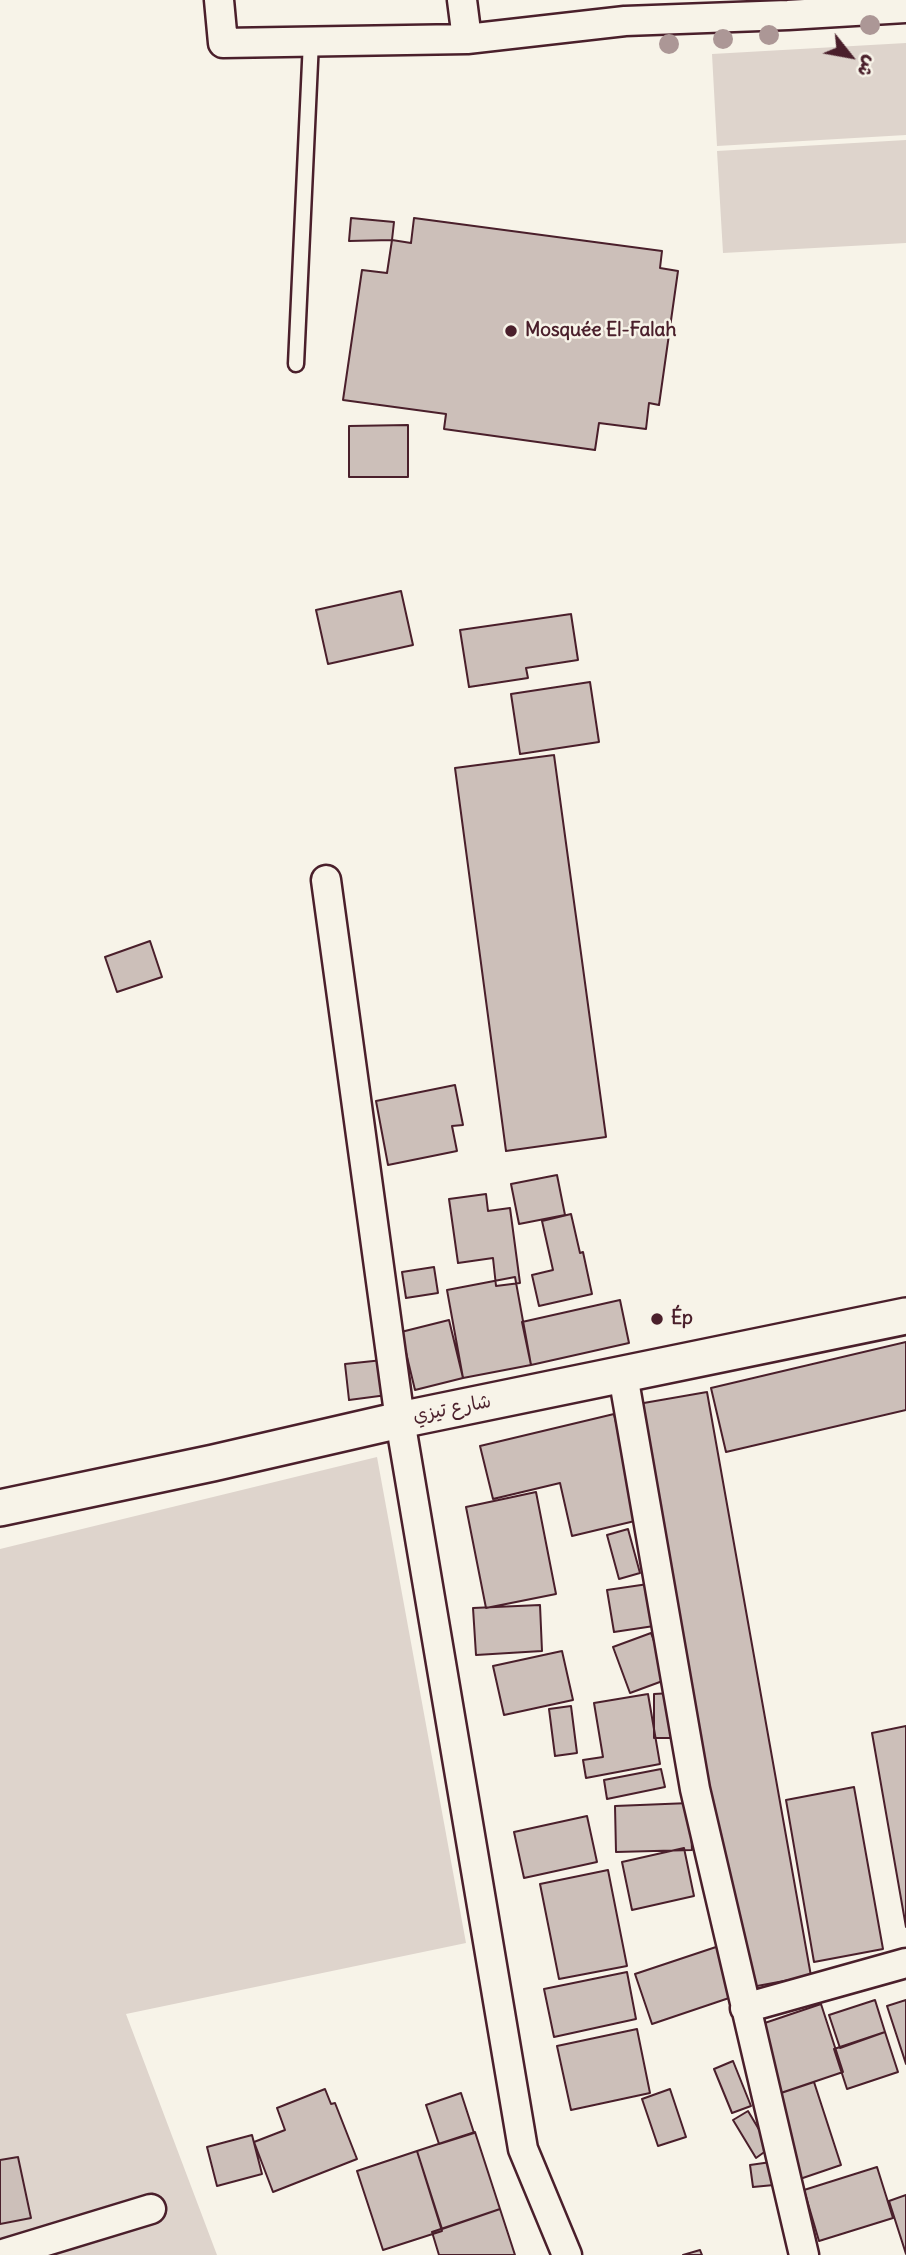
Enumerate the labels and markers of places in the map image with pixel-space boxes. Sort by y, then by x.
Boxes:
place label: Mosquée El-Falah [525,320,676,342]
marker: Mosquée El-Falah [503,323,519,339]
place label: Ép [671,1308,693,1330]
marker: Ép [649,1311,665,1327]

